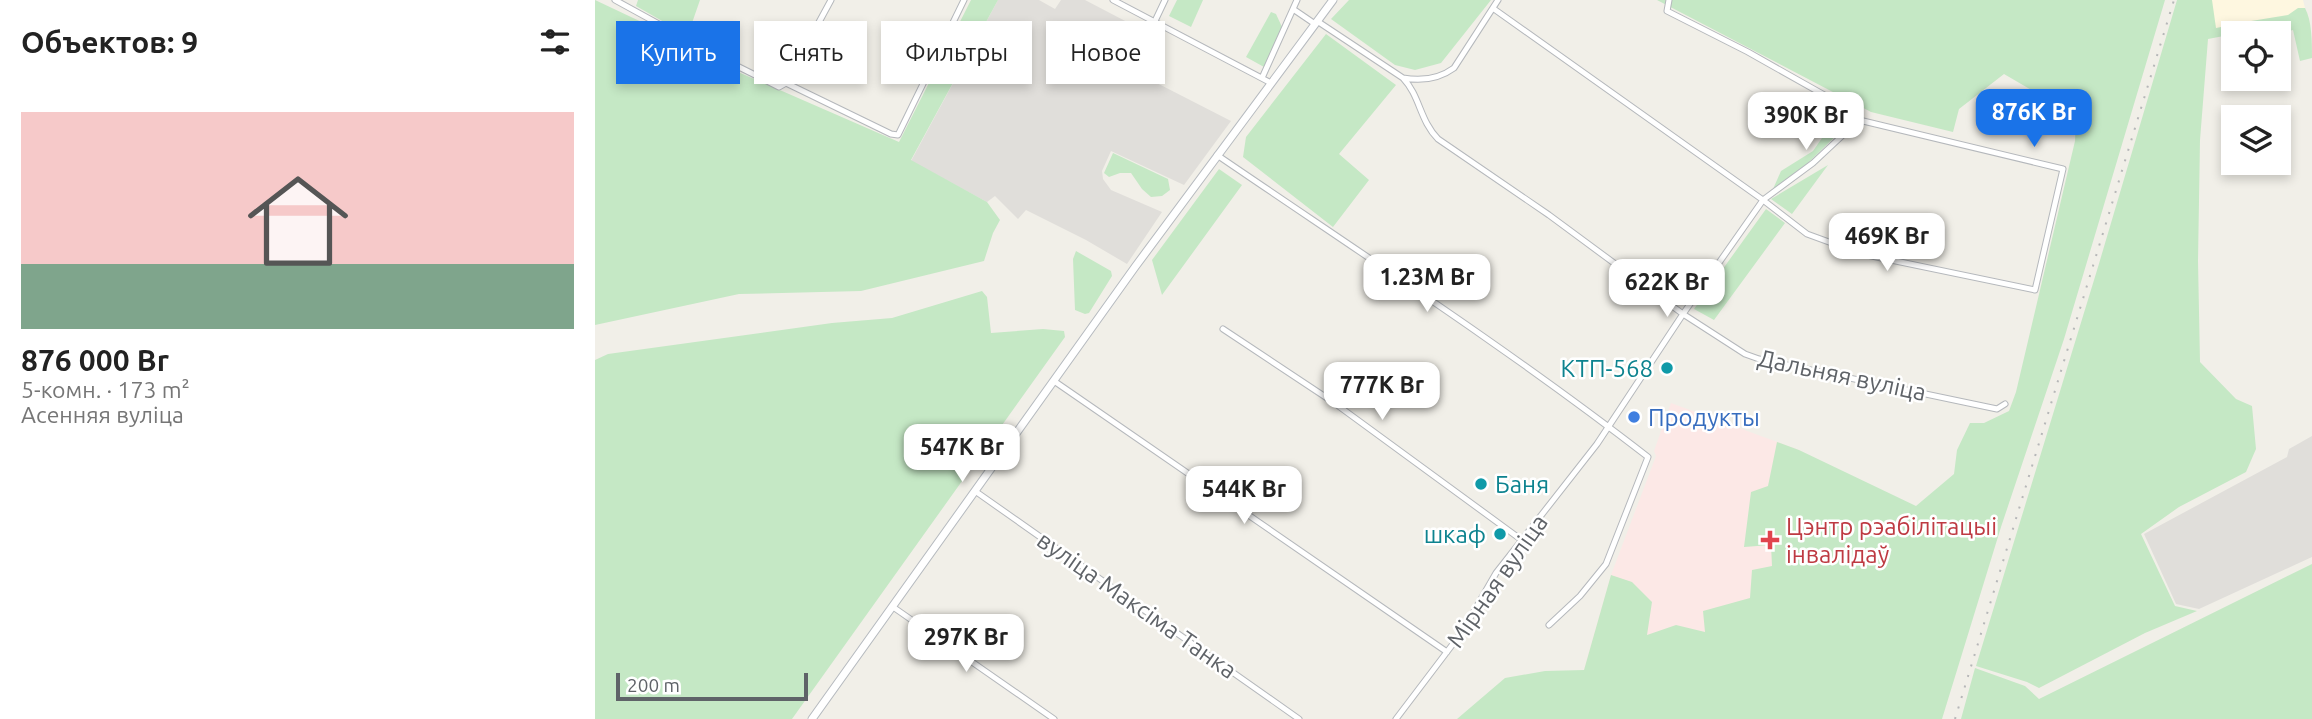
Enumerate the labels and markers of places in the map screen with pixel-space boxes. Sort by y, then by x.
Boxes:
pin: 876K Br [1969,90,2099,149]
pin: 390K Br [1741,92,1871,152]
pin: 469K Br [1822,214,1952,273]
pin: 1.23M Br [1355,254,1499,314]
pin: 622K Br [1602,260,1732,319]
place label: КТП-568 [1561,355,1653,382]
marker: КТП-568 [1659,360,1675,376]
pin: 777K Br [1317,362,1447,422]
place label: Продукты [1648,404,1760,431]
marker: Продукты [1626,409,1642,425]
pin: 547K Br [897,424,1027,484]
pin: 544K Br [1179,466,1309,526]
place label: Баня [1495,471,1549,498]
marker: Баня [1473,476,1489,492]
place label: Цэнтр рэабілітацыі інвалідаў [1786,513,1997,568]
place label: шкаф [1424,521,1486,548]
marker: шкаф [1492,526,1508,542]
marker: Цэнтр рэабілітацыі інвалідаў [1760,530,1780,550]
pin: 297K Br [901,614,1031,674]

